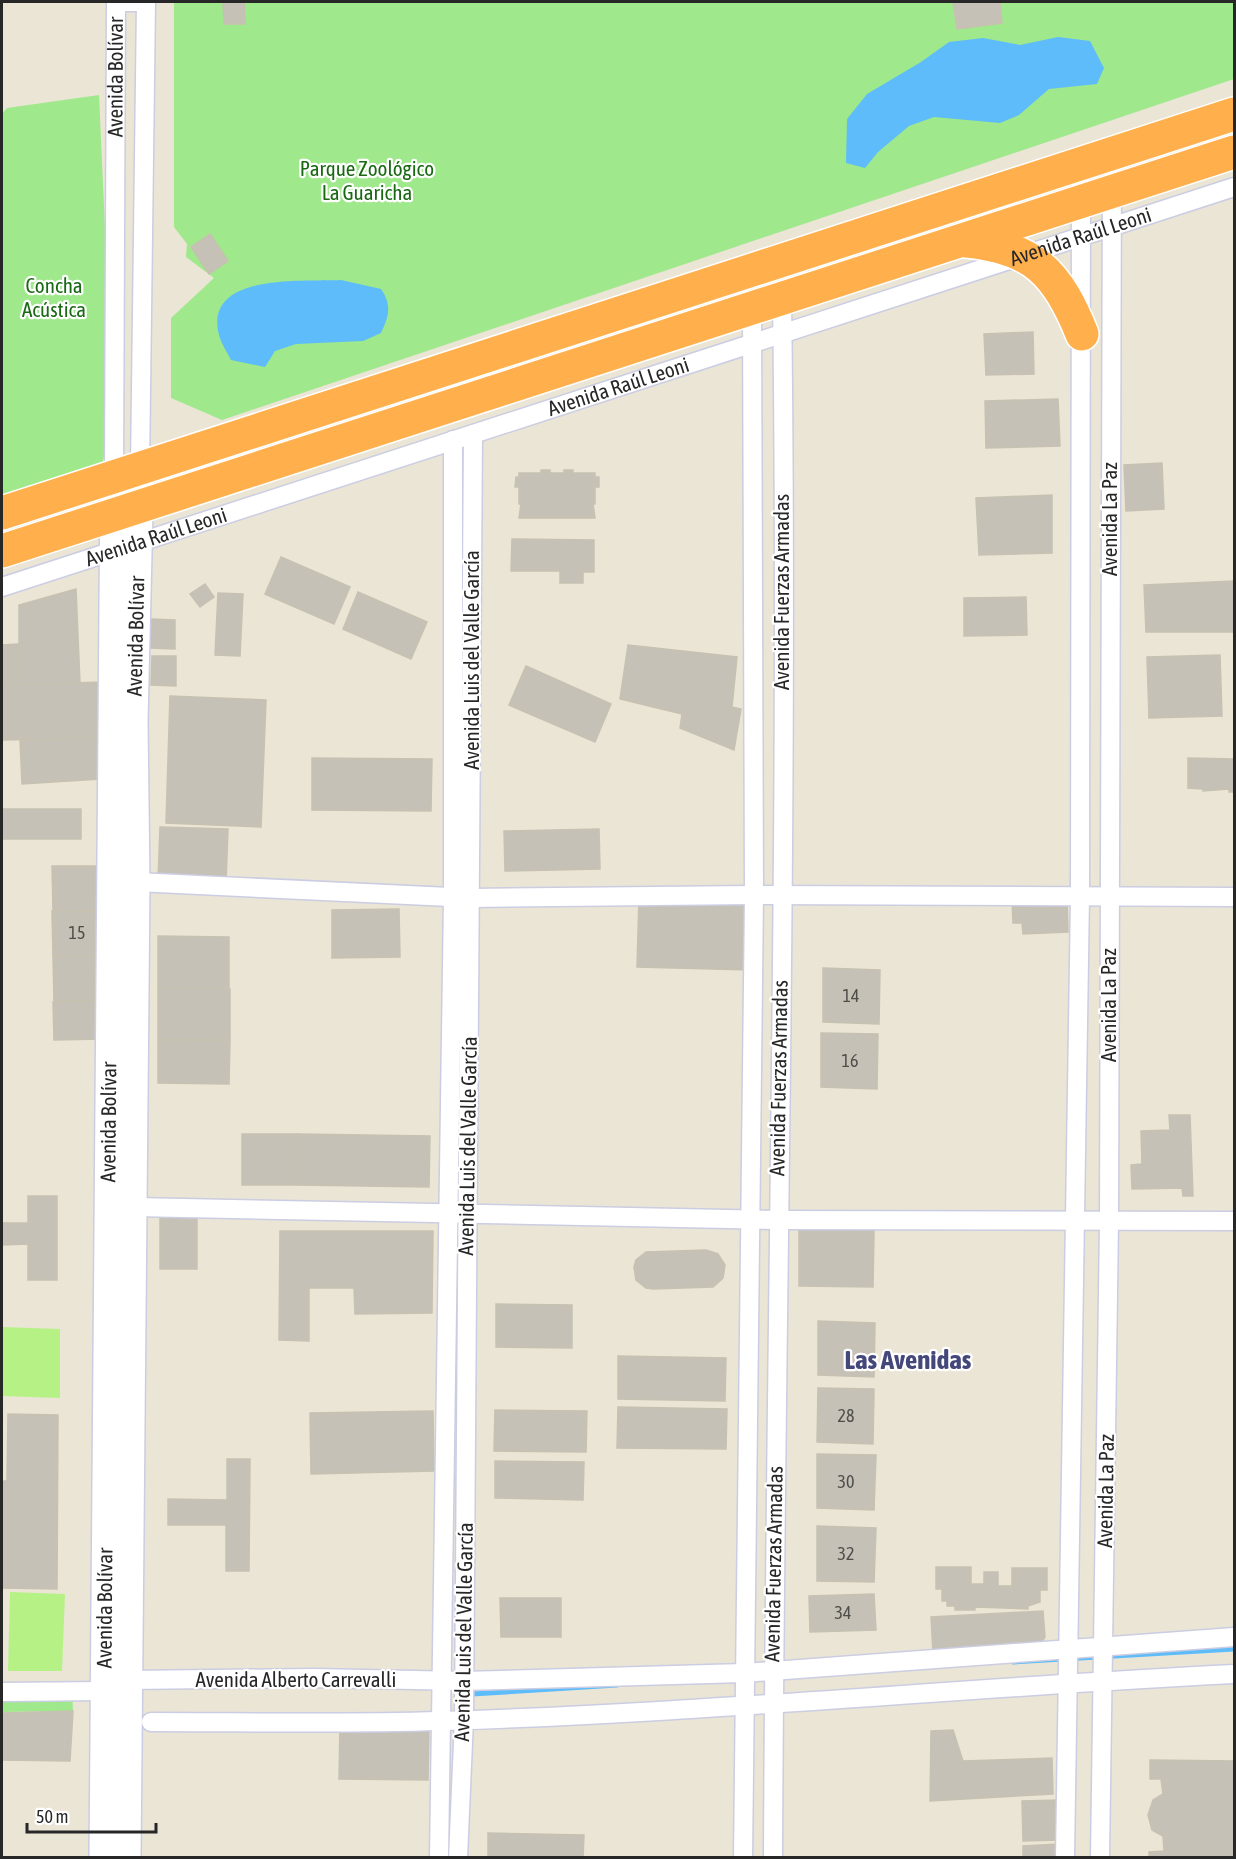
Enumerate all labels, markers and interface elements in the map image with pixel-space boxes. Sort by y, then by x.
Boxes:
street label: Avenida Bolívar [102,16,127,137]
park label: Parque Zoológico La Guaricha [300,156,434,204]
street label: Avenida Raúl Leoni [1006,202,1154,270]
park label: Concha Acústica [22,273,86,321]
street label: Avenida Raúl Leoni [544,352,692,420]
street label: Avenida La Paz [1097,462,1121,576]
street label: Avenida Fuerzas Armadas [769,494,793,690]
street label: Avenida Raúl Leoni [82,502,230,570]
street label: Avenida Luis del Valle García [459,550,483,770]
street label: Avenida Bolívar [122,575,148,697]
house number: 15 [69,922,85,943]
street label: Avenida La Paz [1096,948,1120,1062]
street label: Avenida Fuerzas Armadas [764,980,792,1176]
house number: 14 [843,985,859,1006]
street label: Avenida Luis del Valle García [453,1036,481,1256]
house number: 16 [842,1050,858,1071]
street label: Avenida Bolívar [95,1061,120,1182]
district label: Las Avenidas [845,1344,972,1375]
house number: 28 [838,1405,854,1426]
street label: Avenida La Paz [1092,1433,1118,1548]
street label: Avenida Fuerzas Armadas [759,1466,787,1662]
house number: 30 [838,1471,854,1492]
street label: Avenida Luis del Valle García [449,1522,477,1742]
house number: 32 [838,1543,854,1564]
street label: Avenida Bolívar [92,1547,116,1668]
house number: 34 [835,1602,851,1623]
street label: Avenida Alberto Carrevalli [196,1667,396,1691]
scale bar [27,1796,156,1834]
text: 50 m [36,1806,68,1827]

